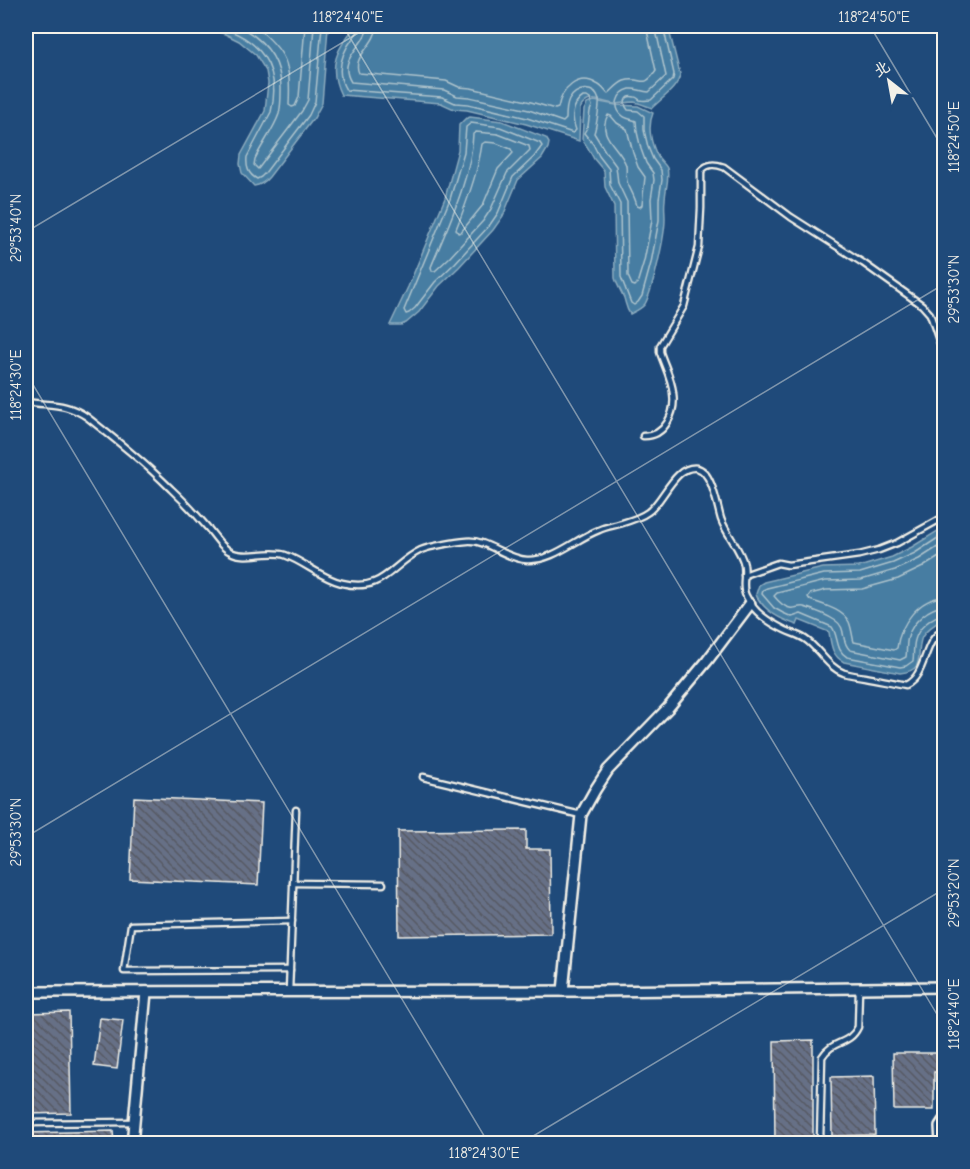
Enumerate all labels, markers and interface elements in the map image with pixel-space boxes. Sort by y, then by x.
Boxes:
text: 118°24'40"E [313,8,383,26]
text: 118°24'50"E [838,8,910,26]
north arrow [859,51,919,111]
text: 北 [870,57,893,81]
text: 118°24'50"E [945,101,963,173]
text: 29°53'40"N [7,194,25,262]
text: 29°53'30"N [945,255,963,323]
text: 118°24'30"E [7,349,25,421]
text: 29°53'30"N [7,798,25,866]
text: 29°53'20"N [945,858,963,928]
text: 118°24'40"E [945,979,963,1049]
text: 118°24'30"E [448,1144,520,1162]

